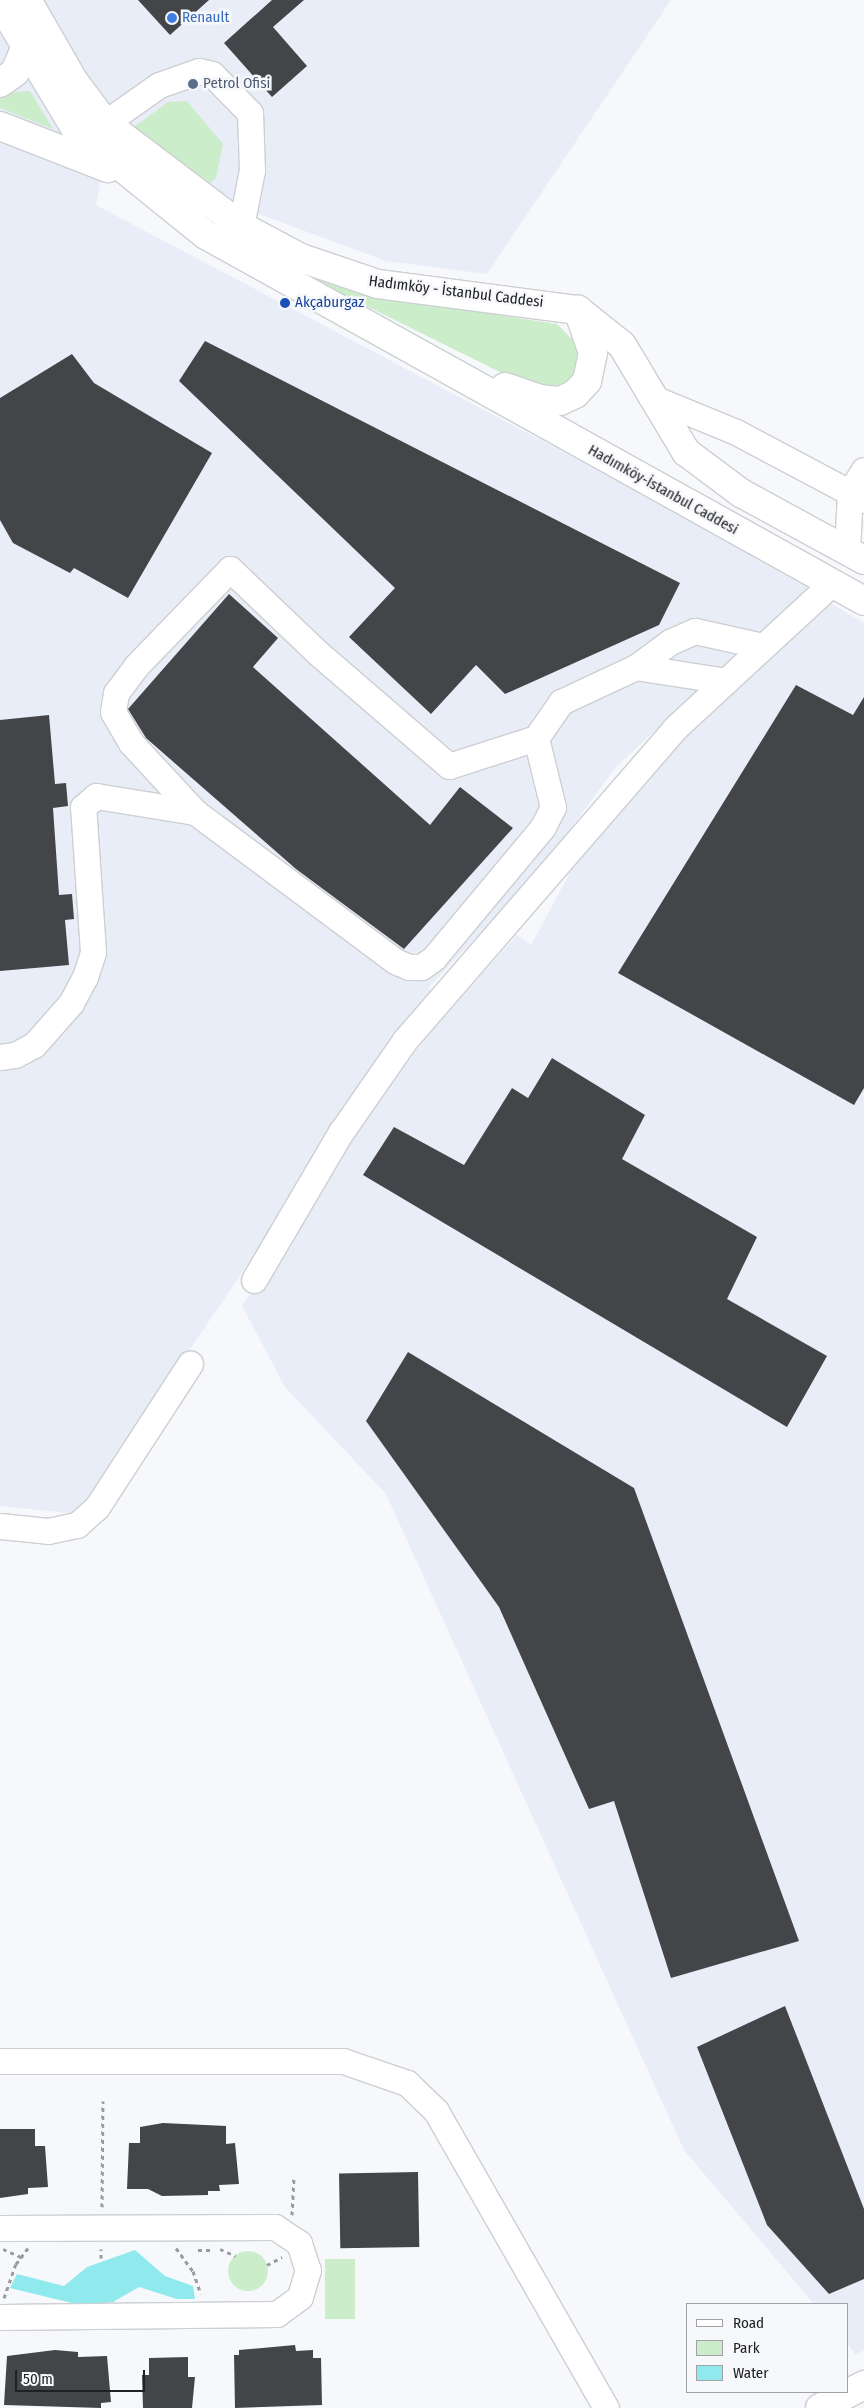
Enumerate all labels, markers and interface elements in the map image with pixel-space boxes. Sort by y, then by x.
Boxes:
place label: Renault [182,9,229,27]
marker: Renault [166,12,178,24]
place label: Petrol Ofisi [203,75,270,93]
marker: Petrol Ofisi [187,78,199,90]
street label: Hadımköy - İstanbul Caddesi [368,272,544,312]
place label: Akçaburgaz [295,294,364,312]
marker: Akçaburgaz [279,297,291,309]
street label: Hadımköy-İstanbul Caddesi [585,441,741,539]
legend [686,2303,849,2393]
text: Road [733,2314,764,2332]
text: Park [733,2339,760,2357]
scale bar [18,2360,148,2392]
text: Water [733,2364,768,2382]
text: 50 m [23,2370,53,2388]

